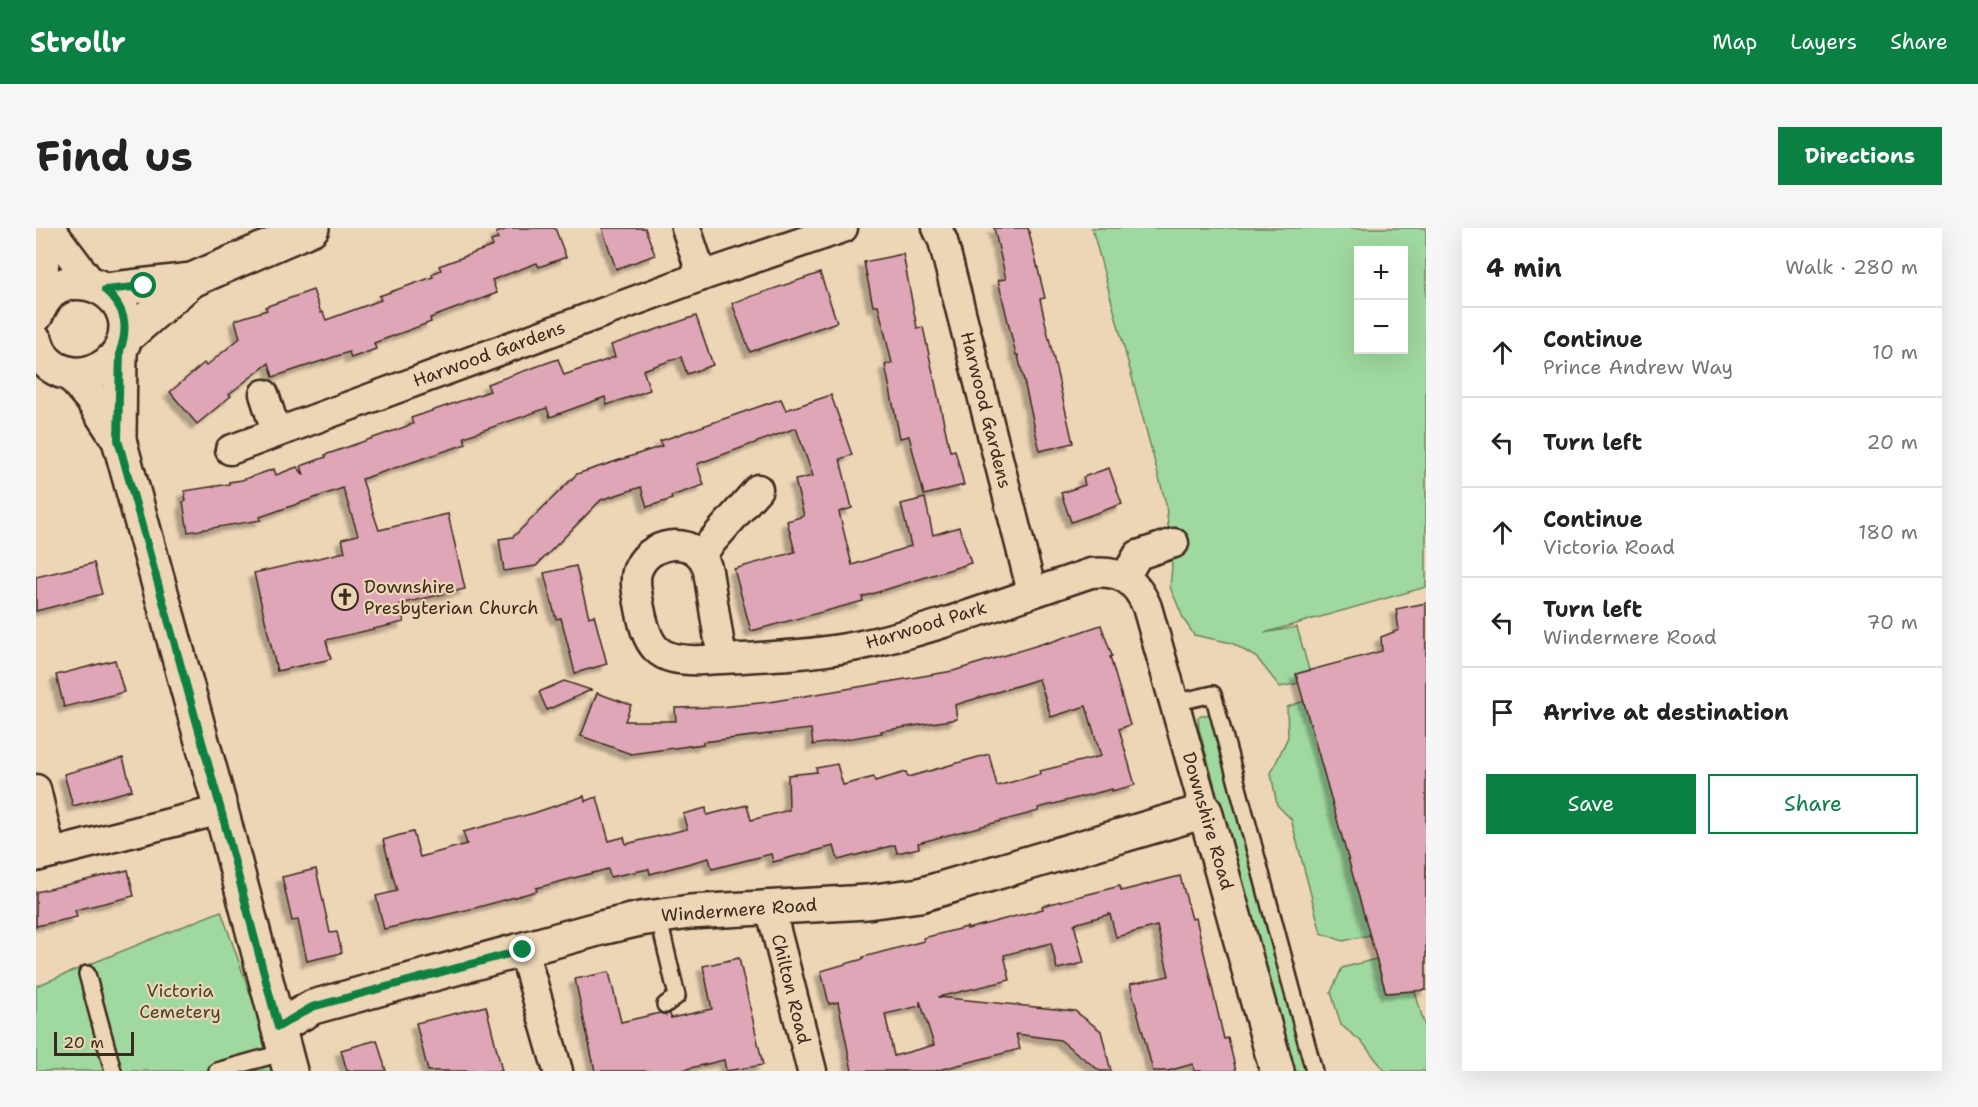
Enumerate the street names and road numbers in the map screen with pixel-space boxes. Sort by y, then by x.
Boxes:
street label: Harwood Gardens [409,315,569,393]
street label: Harwood Gardens [955,329,1017,491]
street label: Harwood Park [862,595,990,655]
street label: Downshire Road [1177,749,1239,893]
street label: Windermere Road [660,893,818,927]
street label: Chilton Road [766,932,816,1046]

